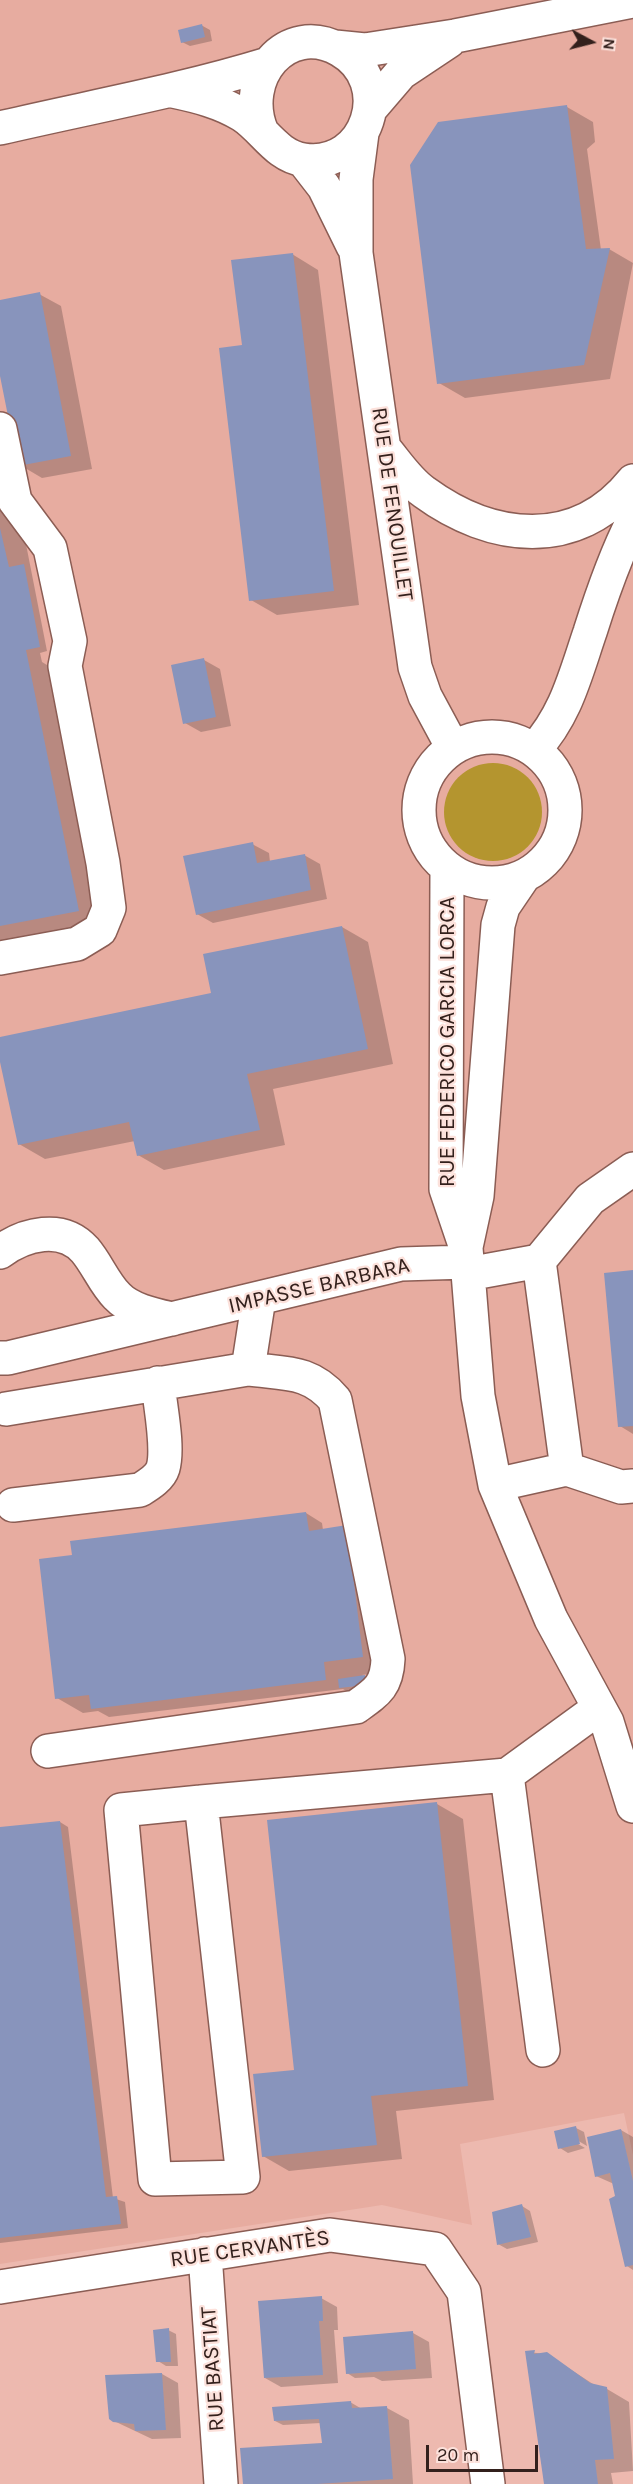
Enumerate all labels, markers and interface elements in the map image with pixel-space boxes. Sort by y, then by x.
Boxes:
north arrow [561,12,621,72]
text: N [599,37,619,51]
street label: RUE DE FENOUILLET [365,406,419,602]
street label: RUE FEDERICO GARCIA LORCA [435,897,461,1187]
street label: IMPASSE BARBARA [226,1252,412,1320]
street label: RUE CERVANTÈS [169,2225,331,2273]
street label: RUE BASTIAT [195,2306,231,2432]
scale bar [429,2433,542,2471]
text: 20 m [437,2444,479,2466]

